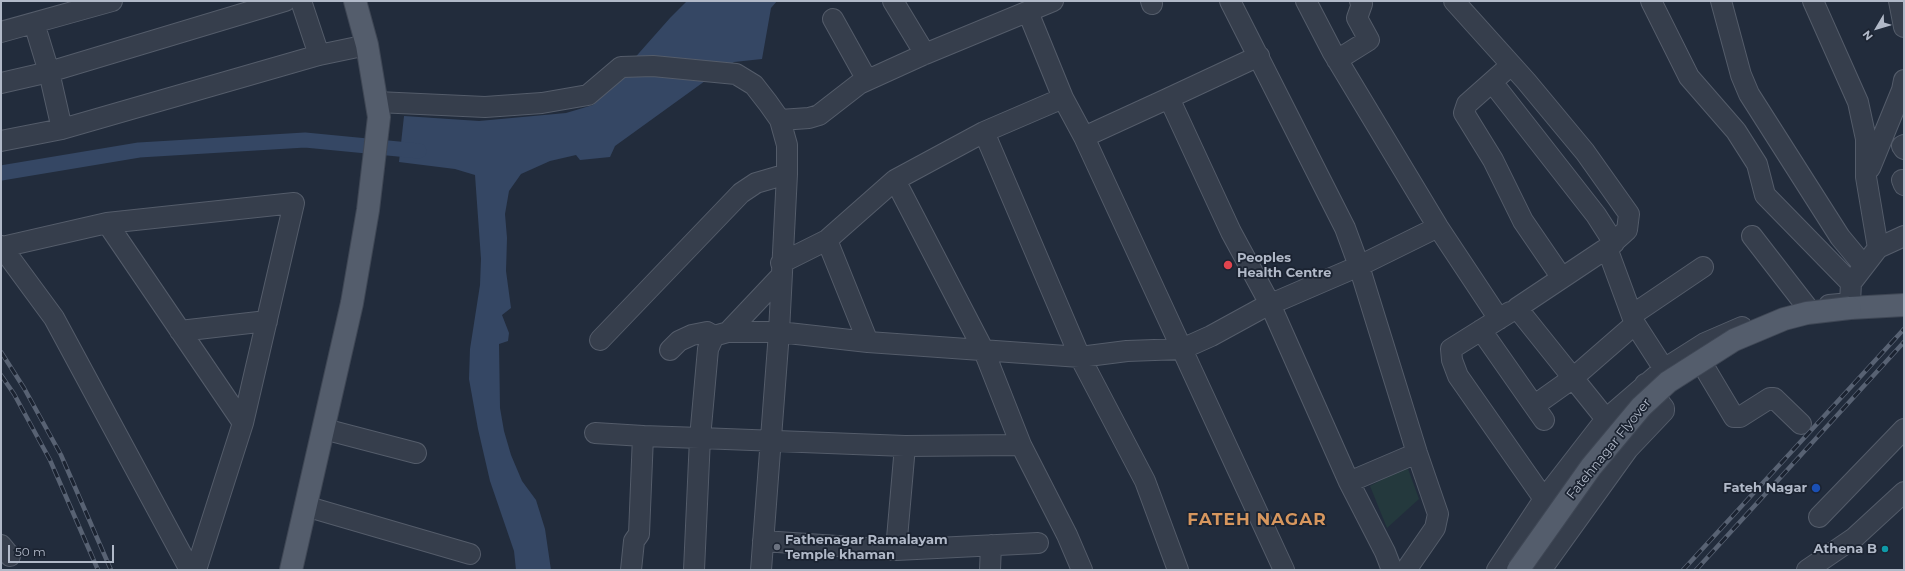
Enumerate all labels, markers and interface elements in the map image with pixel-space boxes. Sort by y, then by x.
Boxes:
north arrow [1857,8,1897,48]
text: N [1859,28,1876,43]
place label: Peoples Health Centre [1237,250,1331,281]
marker: Peoples Health Centre [1222,259,1234,271]
street label: Fatehnagar Flyover [1563,395,1655,503]
place label: Fateh Nagar [1723,480,1807,496]
marker: Fateh Nagar [1810,482,1822,494]
district label: FATEH NAGAR [1187,510,1327,530]
place label: Fathenagar Ramalayam Temple khaman [785,532,948,563]
scale bar [10,537,116,563]
place label: Athena B [1814,541,1877,557]
marker: Fathenagar Ramalayam Temple khaman [772,542,782,552]
text: 50 m [15,544,46,559]
marker: Athena B [1880,544,1890,554]

